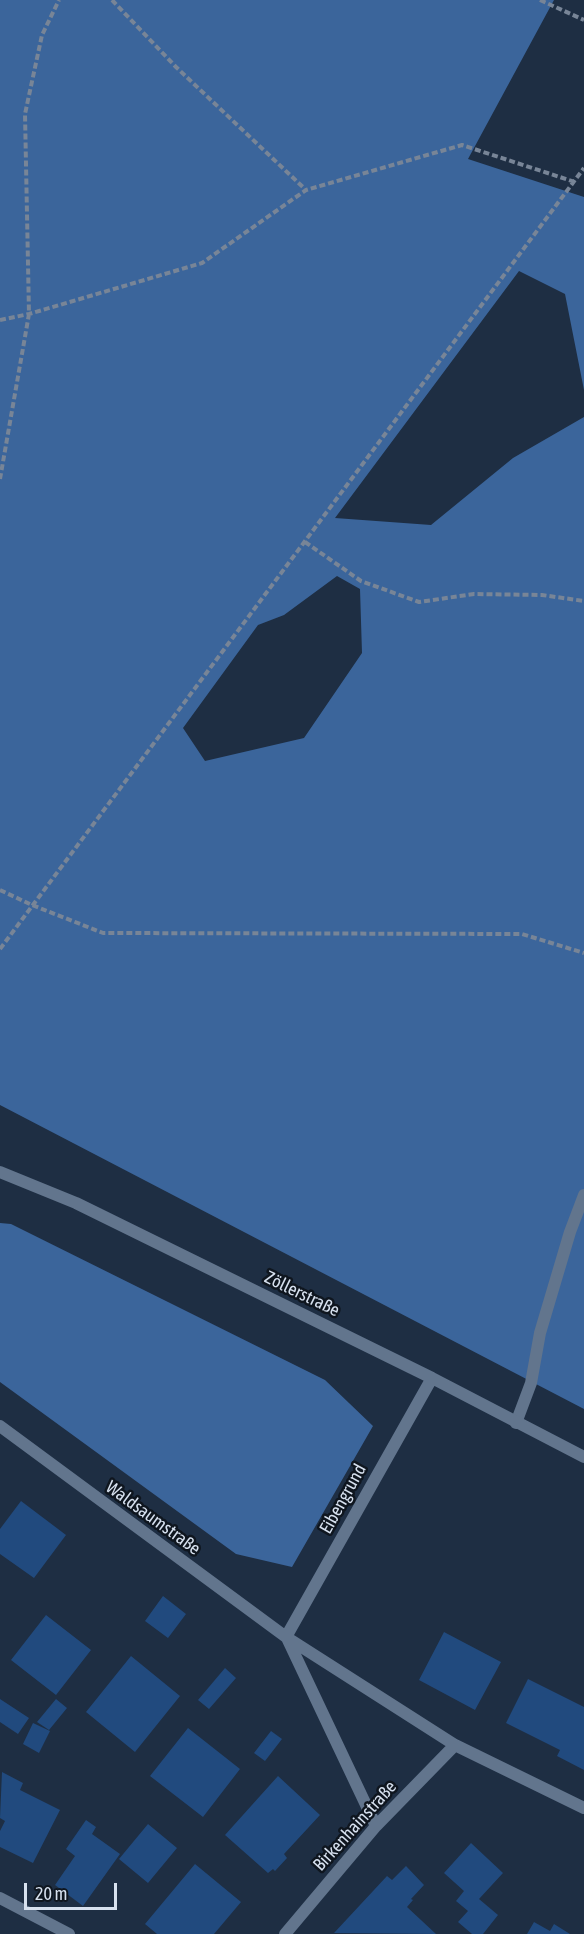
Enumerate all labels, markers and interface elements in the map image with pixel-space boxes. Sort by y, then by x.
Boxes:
street label: Zöllerstraße [261,1267,343,1321]
street label: Eibengrund [315,1460,371,1538]
street label: Waldsaumstraße [101,1476,205,1560]
street label: Birkenhainstraße [309,1776,401,1876]
scale bar [27,1871,120,1909]
text: 20 m [35,1883,67,1904]

